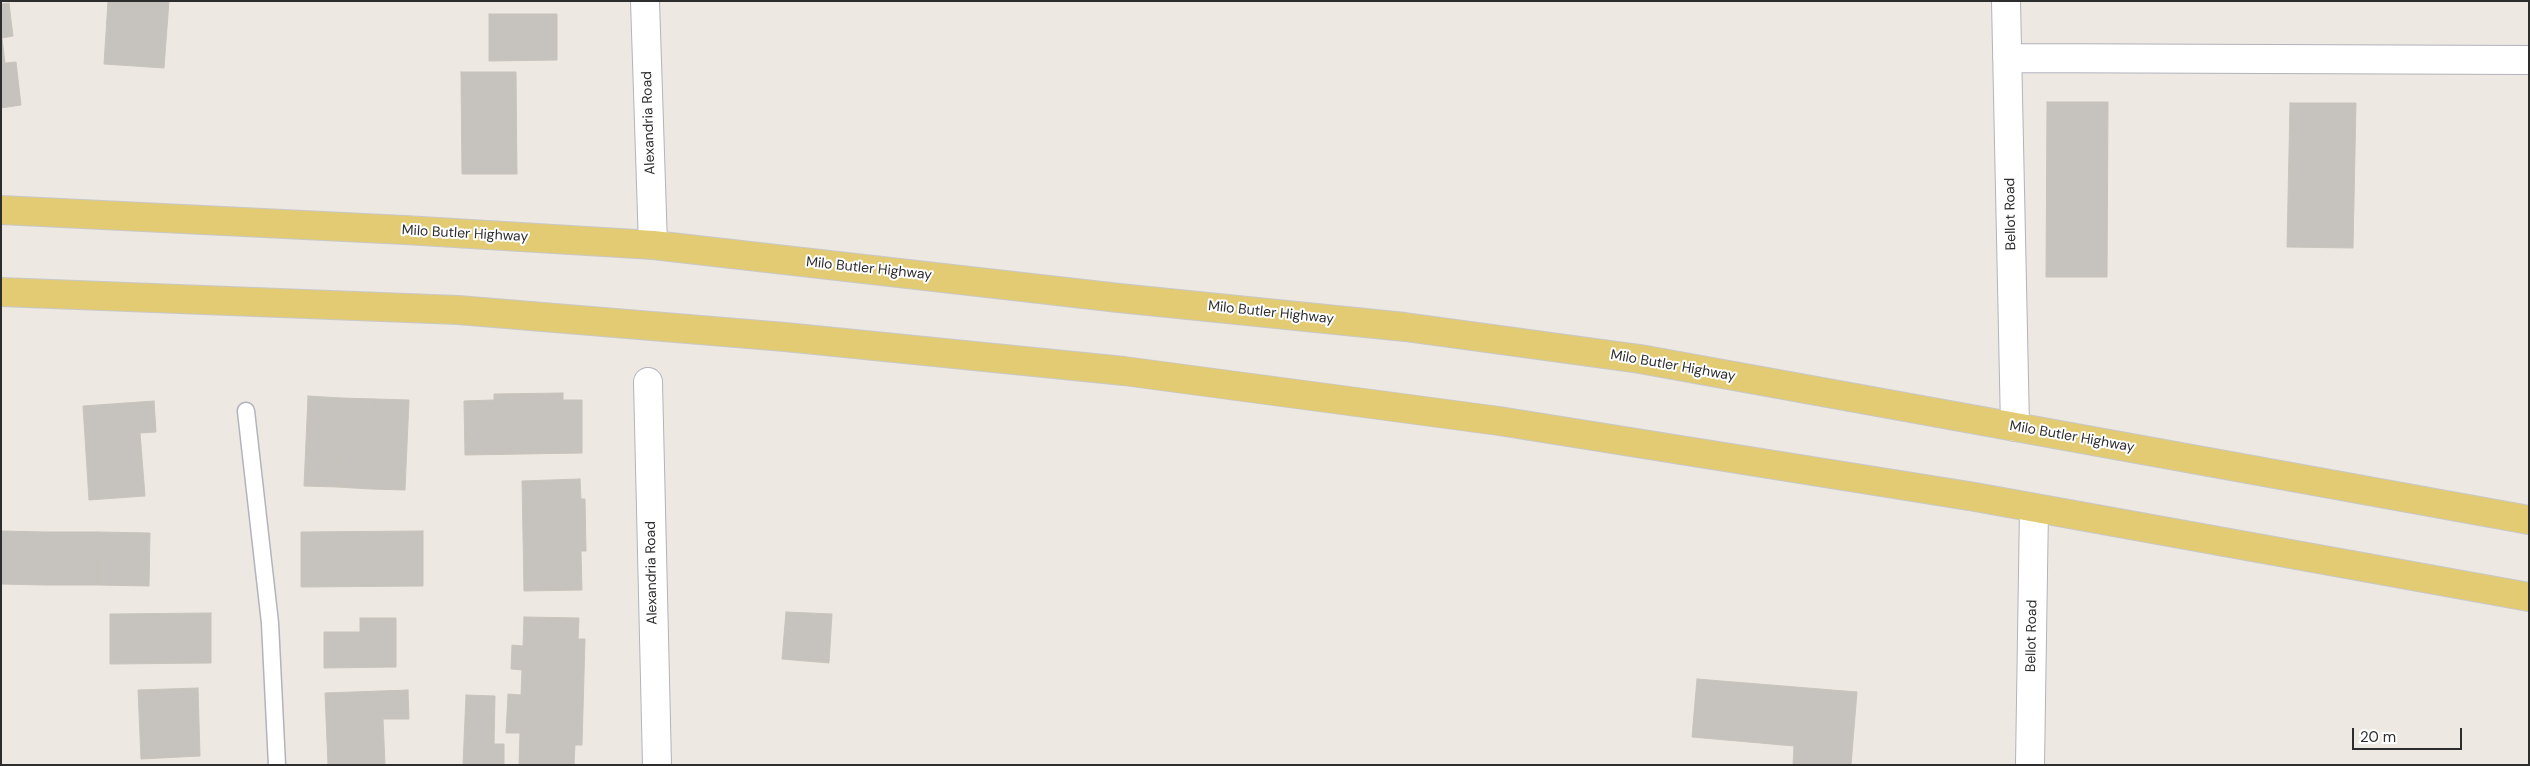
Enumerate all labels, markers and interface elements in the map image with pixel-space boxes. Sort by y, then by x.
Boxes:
street label: Alexandria Road [639,71,659,175]
street label: Bellot Road [2002,178,2020,250]
street label: Milo Butler Highway [401,222,529,246]
street label: Milo Butler Highway [805,254,933,284]
street label: Milo Butler Highway [1207,298,1335,328]
street label: Milo Butler Highway [1609,347,1737,385]
street label: Milo Butler Highway [2008,418,2136,456]
street label: Alexandria Road [643,521,661,625]
street label: Bellot Road [2023,600,2041,672]
scale bar [2355,718,2465,750]
text: 20 m [2360,727,2396,747]

